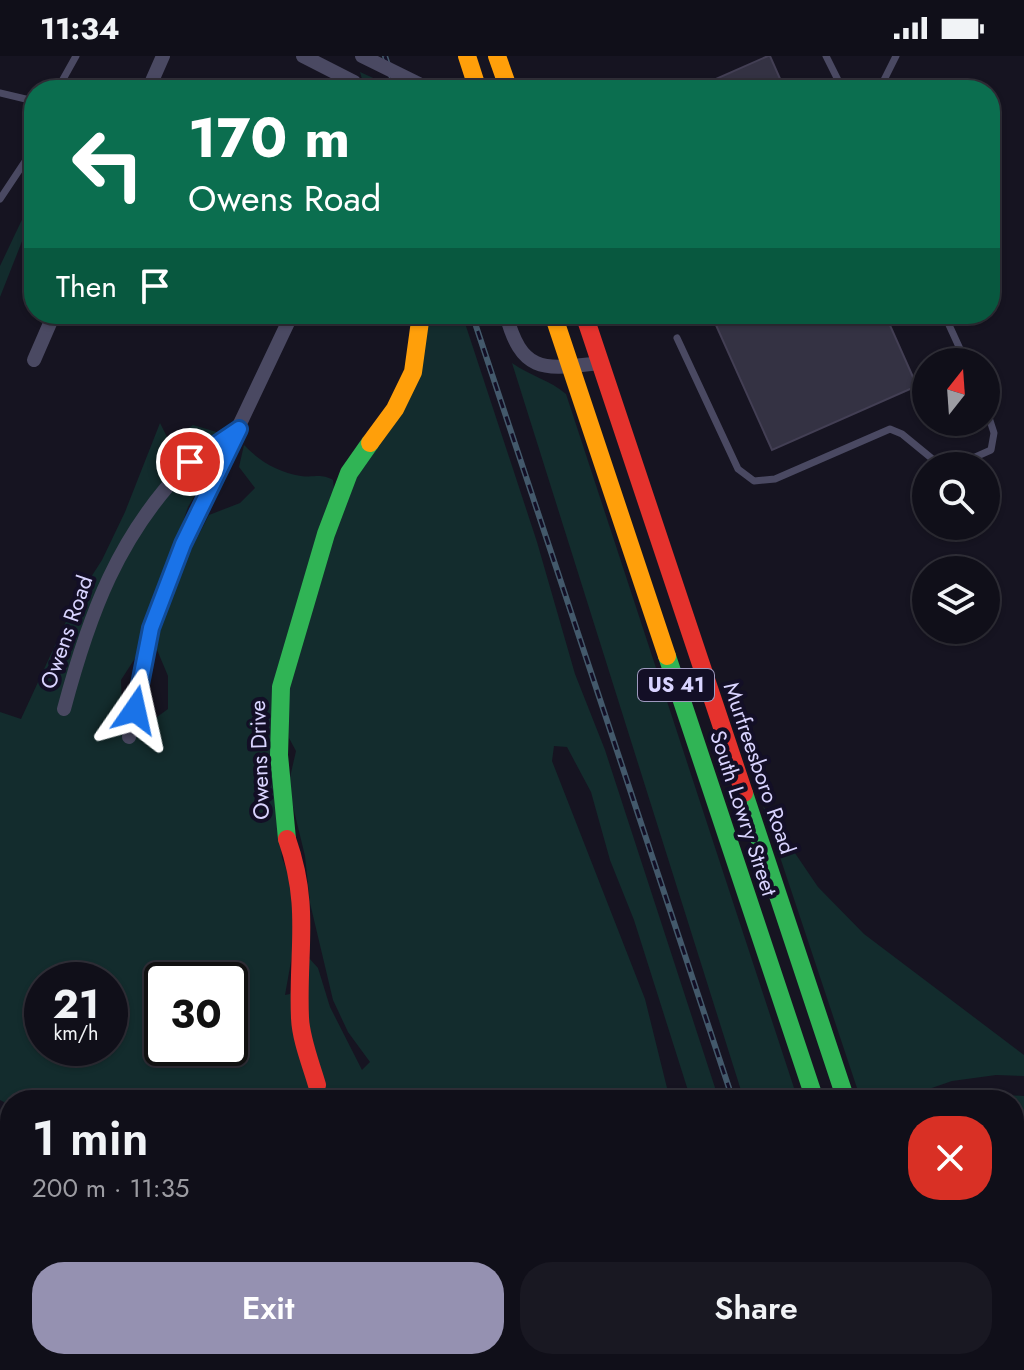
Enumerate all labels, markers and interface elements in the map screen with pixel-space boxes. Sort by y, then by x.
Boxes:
text: 11:34 [40,7,120,50]
text: 170 m [188,97,350,178]
icon: left [56,112,160,216]
text: Owens Road [188,172,381,224]
icon: arrive [133,264,177,308]
text: Then [56,265,117,308]
north arrow [912,348,1000,436]
map controls [912,348,1000,644]
pin [156,428,224,496]
icon: arrive [168,440,212,484]
button: search [912,452,1000,540]
button: layers [912,556,1000,644]
street label: Owens Road [32,571,100,693]
position arrow [93,668,177,752]
road number: US 41 [638,669,714,701]
street label: Murfreesboro Road [716,678,804,858]
street label: Owens Drive [241,700,277,820]
street label: South Lowry Street [702,726,786,901]
speed limit sign: 30 [144,962,248,1066]
text: 21 [53,975,99,1033]
text: km/h [53,1019,99,1048]
text: 1 min [32,1104,149,1173]
button: close [908,1116,992,1200]
text: 200 m · 11:35 [32,1169,190,1207]
button: Exit [32,1262,504,1354]
button: Share [520,1262,992,1354]

